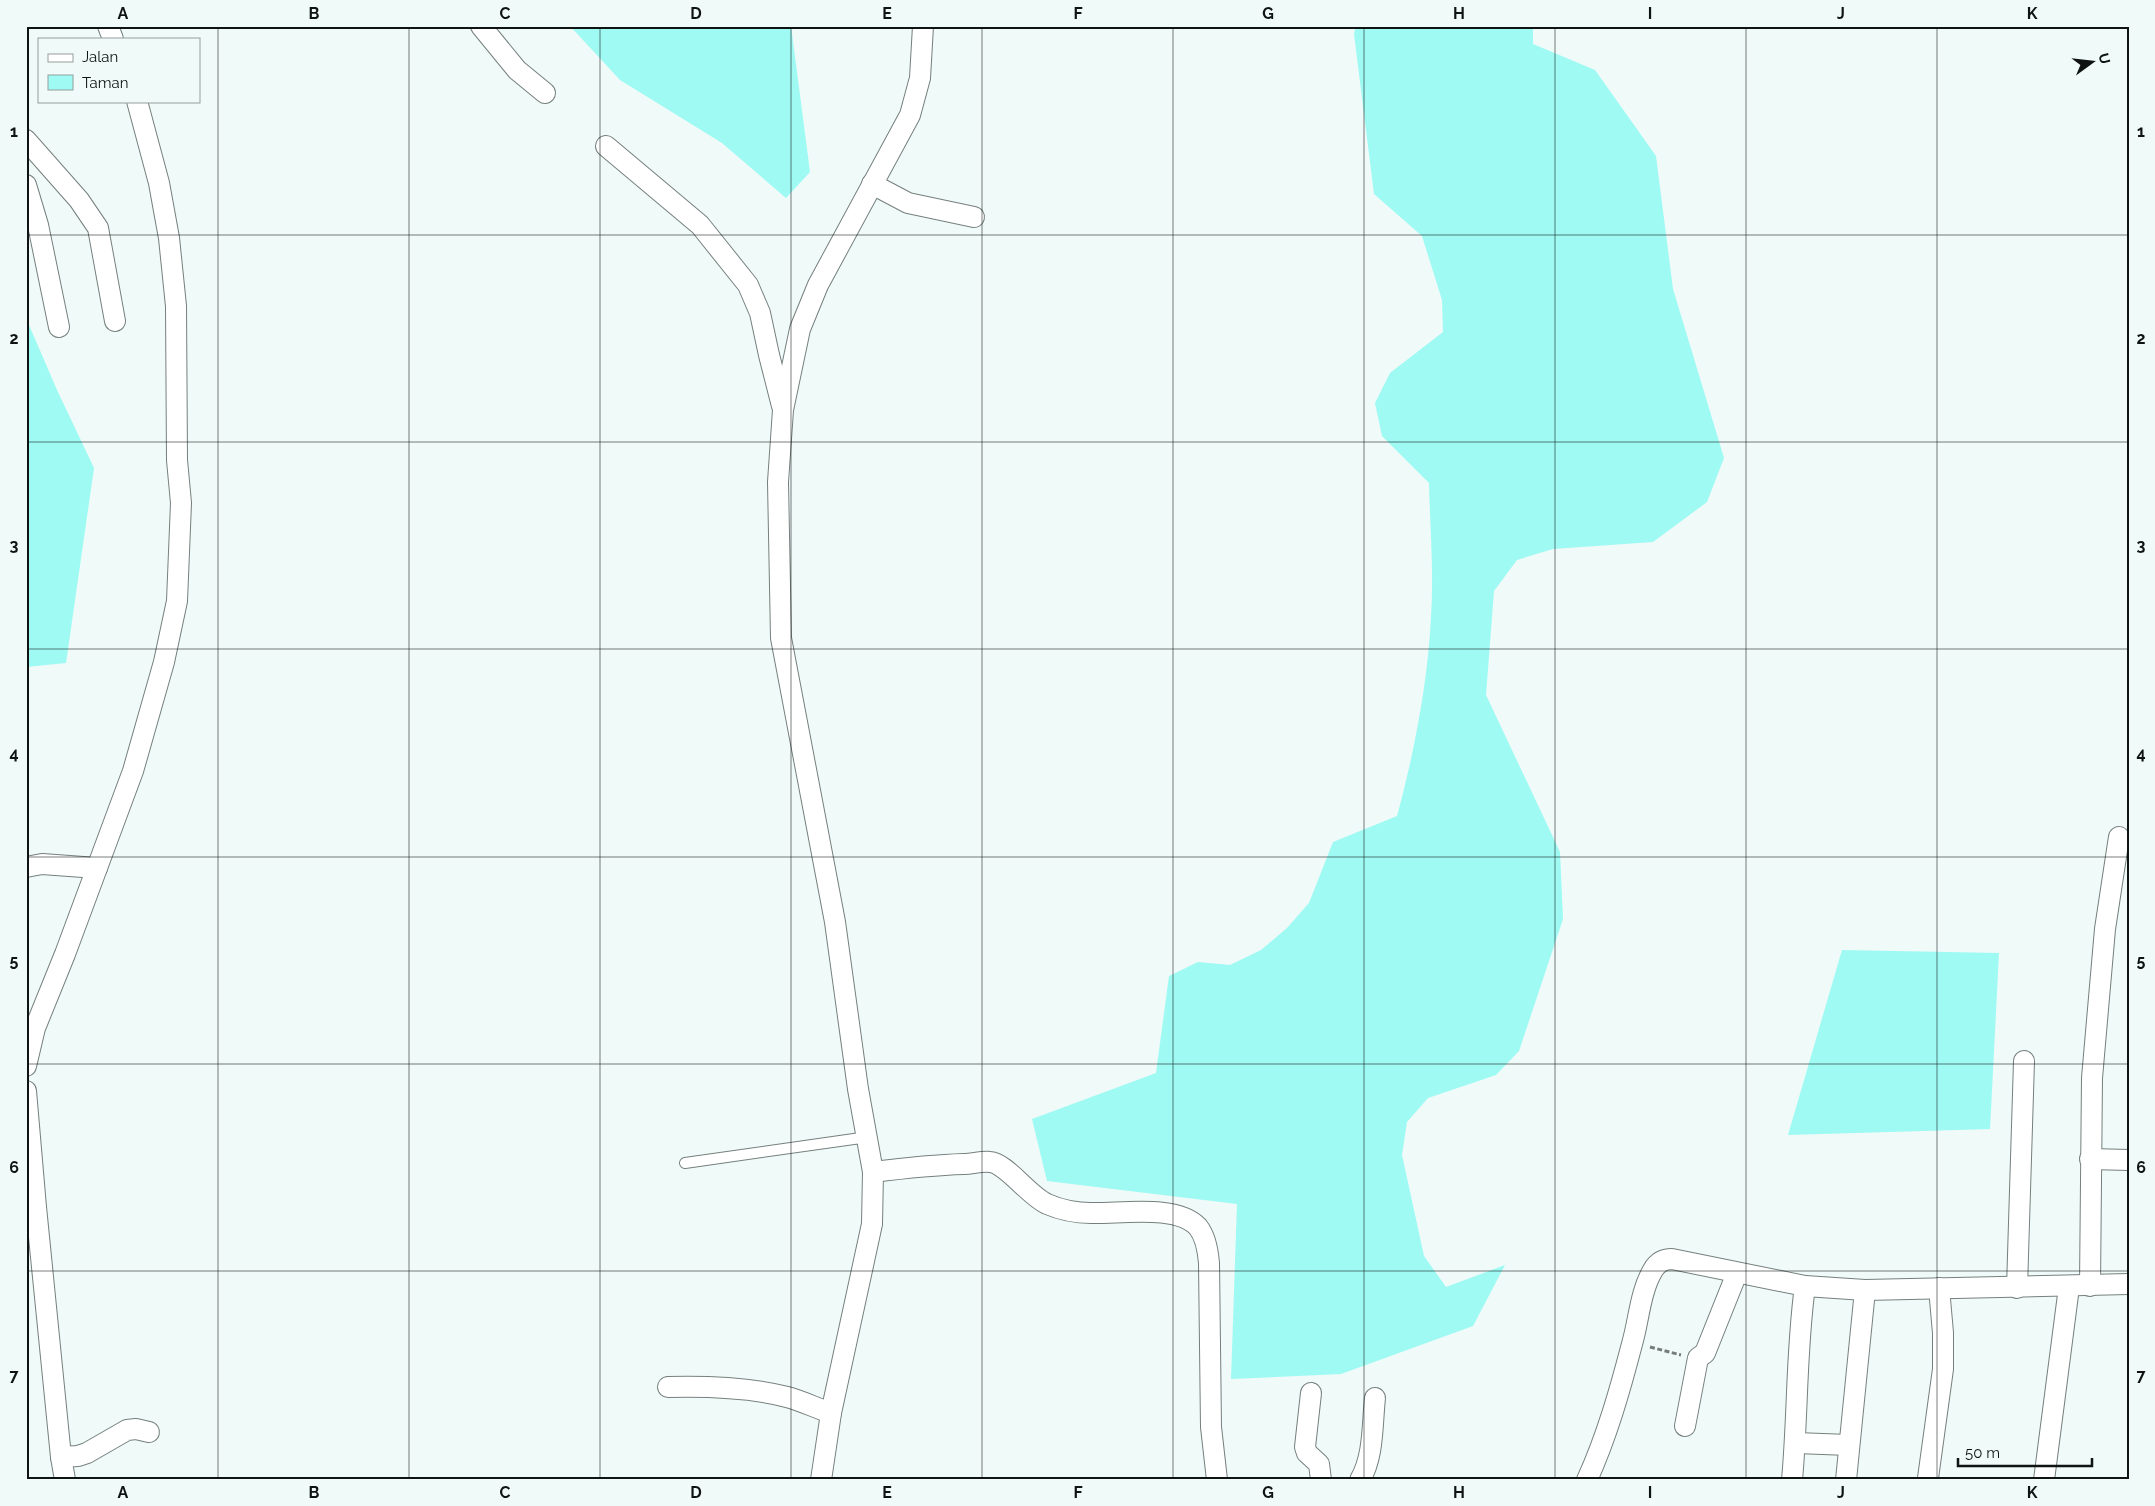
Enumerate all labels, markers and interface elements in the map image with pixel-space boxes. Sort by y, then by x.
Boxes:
text: A [118,4,129,23]
text: B [309,4,320,23]
text: C [500,4,511,23]
text: D [690,4,702,23]
text: E [882,4,892,23]
text: F [1073,4,1083,23]
text: G [1262,4,1274,23]
text: H [1453,4,1465,23]
text: I [1648,4,1652,23]
text: J [1837,4,1845,23]
text: K [2027,4,2038,23]
legend [38,38,200,102]
north arrow [2068,38,2118,88]
text: Jalan [82,48,118,66]
text: U [2095,51,2114,66]
text: Taman [82,74,128,92]
text: 1 [10,122,18,141]
text: 1 [2137,122,2145,141]
text: 2 [9,329,19,348]
text: 2 [2136,329,2146,348]
text: 3 [10,536,19,555]
text: 3 [2137,536,2146,555]
text: 4 [9,744,19,763]
text: 4 [2136,744,2146,763]
text: 5 [10,951,19,970]
text: 5 [2137,951,2146,970]
text: 6 [9,1158,19,1177]
text: 6 [2136,1158,2146,1177]
text: 7 [10,1366,19,1385]
text: 7 [2137,1366,2146,1385]
scale bar [1958,1436,2091,1468]
text: 50 m [1965,1444,2000,1462]
text: A [118,1483,129,1502]
text: B [309,1483,320,1502]
text: C [500,1483,511,1502]
text: D [690,1483,702,1502]
text: E [882,1483,892,1502]
text: F [1073,1483,1083,1502]
text: G [1262,1483,1274,1502]
text: H [1453,1483,1465,1502]
text: I [1648,1483,1652,1502]
text: J [1837,1483,1845,1502]
text: K [2027,1483,2038,1502]

